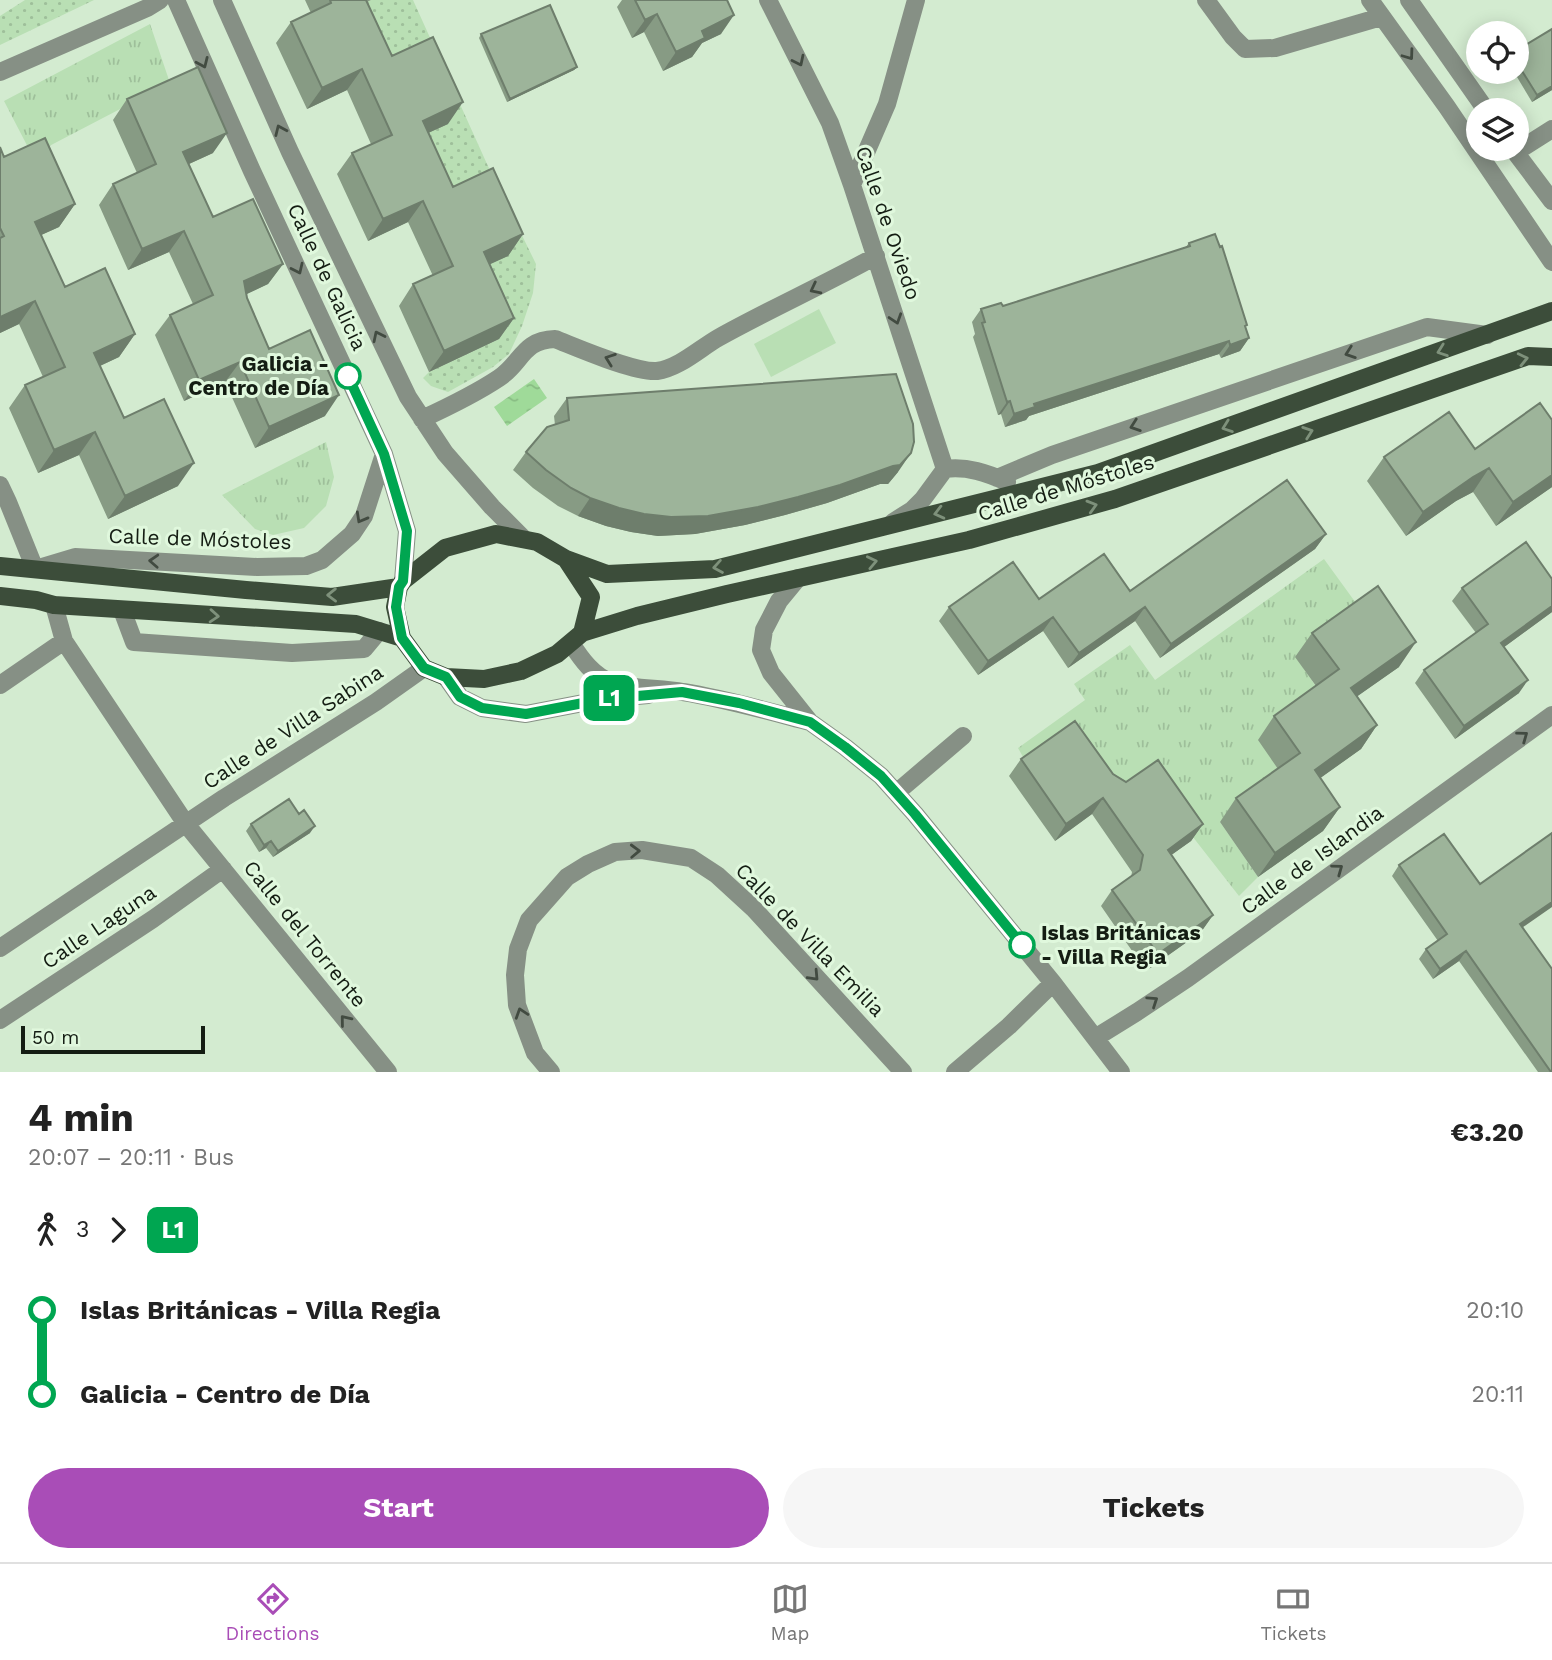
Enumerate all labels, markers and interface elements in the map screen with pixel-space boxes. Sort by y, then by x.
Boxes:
map controls [1466,21,1529,161]
button: locate [1466,21,1529,84]
one-way arrow [1401,47,1414,60]
one-way arrow [791,54,805,66]
one-way arrow [195,55,209,68]
button: layers [1466,98,1529,161]
one-way arrow [274,125,288,137]
street label: Calle de Oviedo [850,143,926,303]
street label: Calle de Galicia [282,199,372,354]
one-way arrow [290,262,304,274]
one-way arrow [810,280,823,294]
one-way arrow [888,313,902,325]
one-way arrow [372,330,386,343]
one-way arrow [1436,343,1448,357]
one-way arrow [1345,345,1357,359]
place label: Galicia - Centro de Día [188,351,330,400]
one-way arrow [605,353,617,367]
one-way arrow [1516,353,1528,367]
marker: Galicia - Centro de Día [335,363,361,389]
one-way arrow [1129,418,1141,433]
one-way arrow [1222,419,1234,433]
one-way arrow [1301,426,1313,440]
street label: Calle de Móstoles [975,449,1157,526]
one-way arrow [1086,499,1098,514]
one-way arrow [933,505,945,519]
one-way arrow [356,511,369,523]
street label: Calle de Móstoles [108,523,292,554]
one-way arrow [148,554,159,569]
one-way arrow [866,555,878,570]
one-way arrow [712,559,724,574]
one-way arrow [326,588,337,603]
one-way arrow [209,608,220,623]
street label: Calle de Villa Sabina [198,659,387,794]
line badge: L1 [578,675,640,721]
text: L1 [597,684,621,712]
one-way arrow [1515,732,1527,744]
street label: Calle de Islandia [1236,799,1388,920]
one-way arrow [630,843,641,859]
street label: Calle del Torrente [239,855,372,1012]
street label: Calle de Villa Emilia [731,858,890,1022]
one-way arrow [1330,865,1343,877]
street label: Calle Laguna [37,879,160,974]
place label: Islas Británicas - Villa Regia [1041,920,1201,969]
marker: Islas Británicas - Villa Regia [1009,932,1035,958]
one-way arrow [806,968,819,981]
one-way arrow [1145,997,1158,1009]
one-way arrow [514,1007,529,1019]
one-way arrow [340,1015,353,1027]
scale bar [21,1023,205,1055]
text: 50 m [32,1026,79,1049]
text: 4 min [28,1096,134,1140]
text: €3.20 [1451,1117,1524,1147]
text: 20:07 – 20:11 · Bus [28,1144,234,1171]
icon: walk [28,1211,66,1249]
icon: forward [99,1211,137,1249]
text: 3 [76,1216,89,1243]
text: L1 [161,1216,184,1244]
text: Islas Británicas - Villa Regia [80,1295,440,1325]
text: 20:10 [1466,1297,1524,1324]
text: Galicia - Centro de Día [80,1379,370,1409]
text: 20:11 [1472,1381,1524,1408]
button: Start [28,1468,769,1548]
button: Tickets [783,1468,1524,1548]
tab: Directions [226,1580,319,1645]
tab: Map [771,1580,809,1645]
tab: Tickets [1260,1580,1326,1645]

